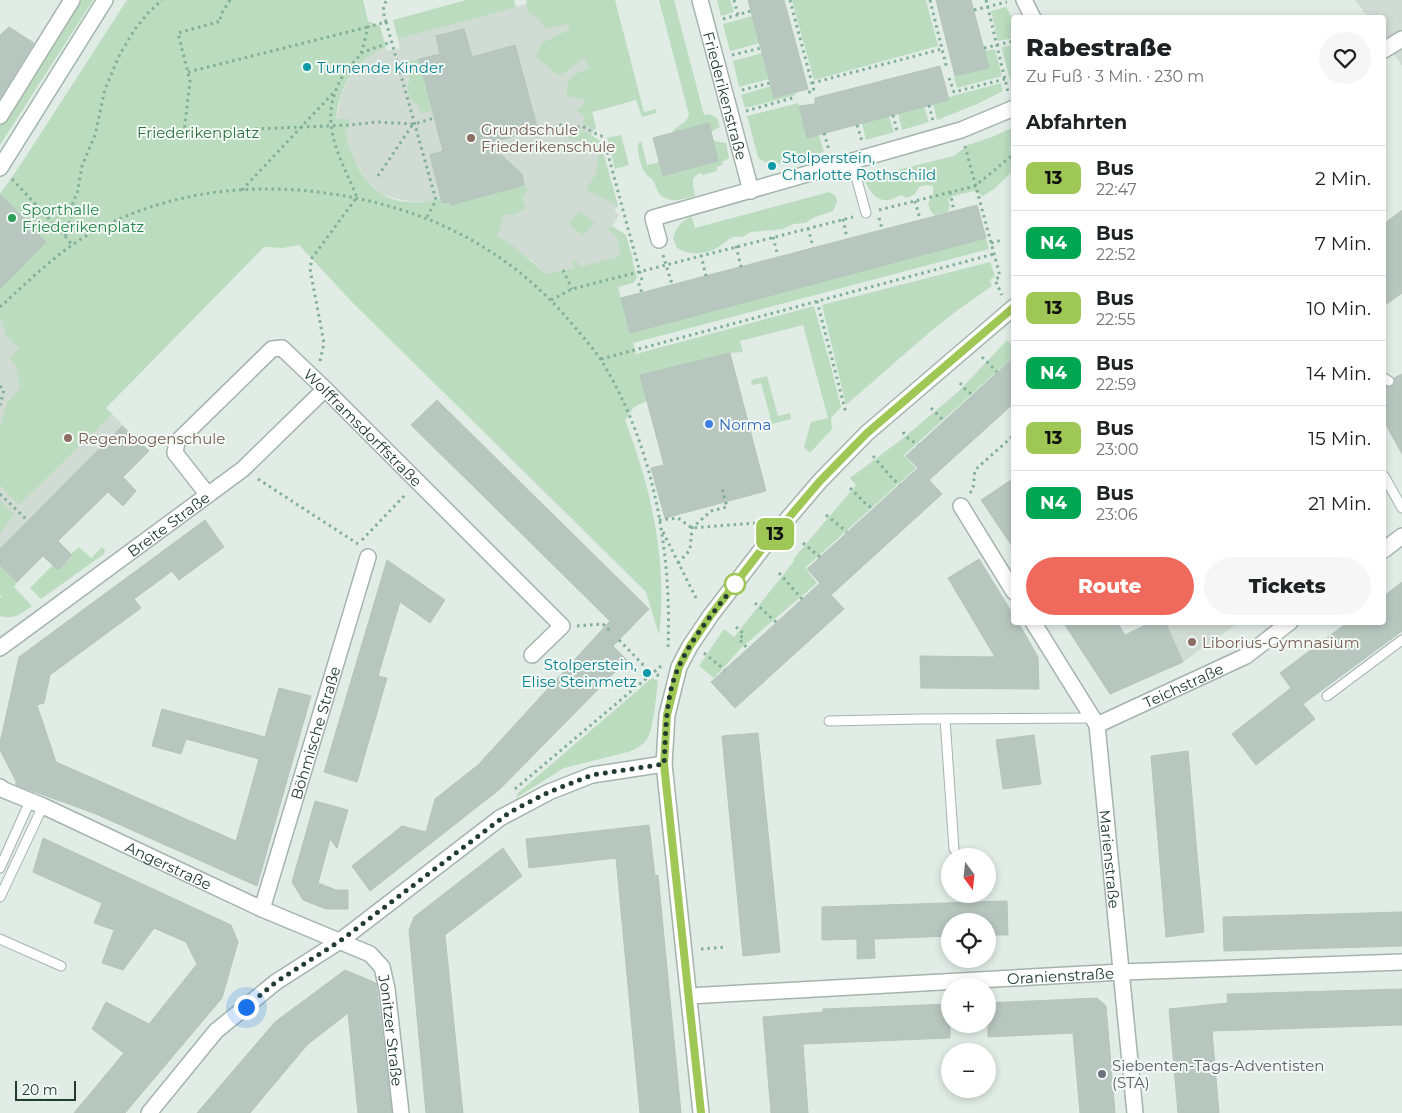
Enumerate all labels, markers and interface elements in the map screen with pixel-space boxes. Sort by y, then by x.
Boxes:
street label: Friederikenstraße [699,29,752,162]
button: heart [1319,32,1371,84]
text: Rabestraße [1026,33,1172,62]
place label: Turnende Kinder [317,58,444,77]
marker: Turnende Kinder [301,61,313,73]
text: Zu Fuß · 3 Min. · 230 m [1026,67,1204,86]
text: Abfahrten [1026,111,1127,134]
place label: Grundschule Friederikenschule [481,120,615,156]
park label: Friederikenplatz [137,123,259,142]
marker: Grundschule Friederikenschule [465,132,477,144]
place label: Stolperstein, Charlotte Rothschild [782,148,936,184]
text: Bus [1096,157,1134,180]
marker: Stolperstein, Charlotte Rothschild [766,160,778,172]
text: 13 [1045,167,1062,189]
text: 2 Min. [1315,167,1371,190]
text: 22:47 [1096,180,1137,199]
place label: Sporthalle Friederikenplatz [22,200,145,236]
marker: Sporthalle Friederikenplatz [6,212,18,224]
text: Bus [1096,222,1134,245]
text: N4 [1040,232,1067,254]
text: 7 Min. [1315,232,1371,255]
text: 22:52 [1096,245,1136,264]
text: Bus [1096,287,1134,310]
text: 13 [1045,297,1062,319]
text: 10 Min. [1306,297,1371,320]
text: 22:55 [1096,310,1136,329]
text: Bus [1096,352,1134,375]
text: N4 [1040,362,1067,384]
text: 14 Min. [1306,362,1371,385]
street label: Wolfframsdorffstraße [300,364,426,490]
text: 22:59 [1096,375,1136,394]
place label: Norma [719,415,771,434]
text: Bus [1096,417,1134,440]
marker: Norma [703,418,715,430]
text: 13 [1045,427,1062,449]
text: 15 Min. [1308,427,1371,450]
place label: Regenbogenschule [78,429,225,448]
marker: Regenbogenschule [62,432,74,444]
text: 23:00 [1096,440,1139,459]
text: Bus [1096,482,1134,505]
street label: Breite Straße [123,487,213,561]
text: N4 [1040,492,1067,514]
text: 21 Min. [1308,492,1371,515]
text: 23:06 [1096,505,1138,524]
line badge: 13 [752,518,798,550]
text: 13 [766,523,784,545]
button: Route [1026,557,1194,615]
button: Tickets [1204,557,1371,615]
unlabelled marker [724,573,746,595]
place label: Liborius-Gymnasium [1202,633,1360,652]
marker: Liborius-Gymnasium [1186,636,1198,648]
place label: Stolperstein, Elise Steinmetz [522,655,637,691]
street label: Teichstraße [1140,658,1226,712]
street label: Böhmische Straße [286,664,344,802]
marker: Stolperstein, Elise Steinmetz [641,667,653,679]
street label: Marienstraße [1096,809,1124,909]
street label: Angerstraße [123,837,215,893]
north arrow [941,848,996,902]
map controls [941,848,996,1098]
button: locate [941,913,996,968]
street label: Oranienstraße [1006,963,1114,988]
street label: Jonitzer Straße [374,972,407,1087]
button: + [941,978,996,1033]
your location [234,995,259,1020]
button: − [941,1043,996,1098]
place label: Siebenten-Tags-Adventisten (STA) [1112,1056,1324,1092]
marker: Siebenten-Tags-Adventisten (STA) [1096,1068,1108,1080]
scale bar [15,1078,76,1101]
text: 20 m [22,1081,58,1099]

